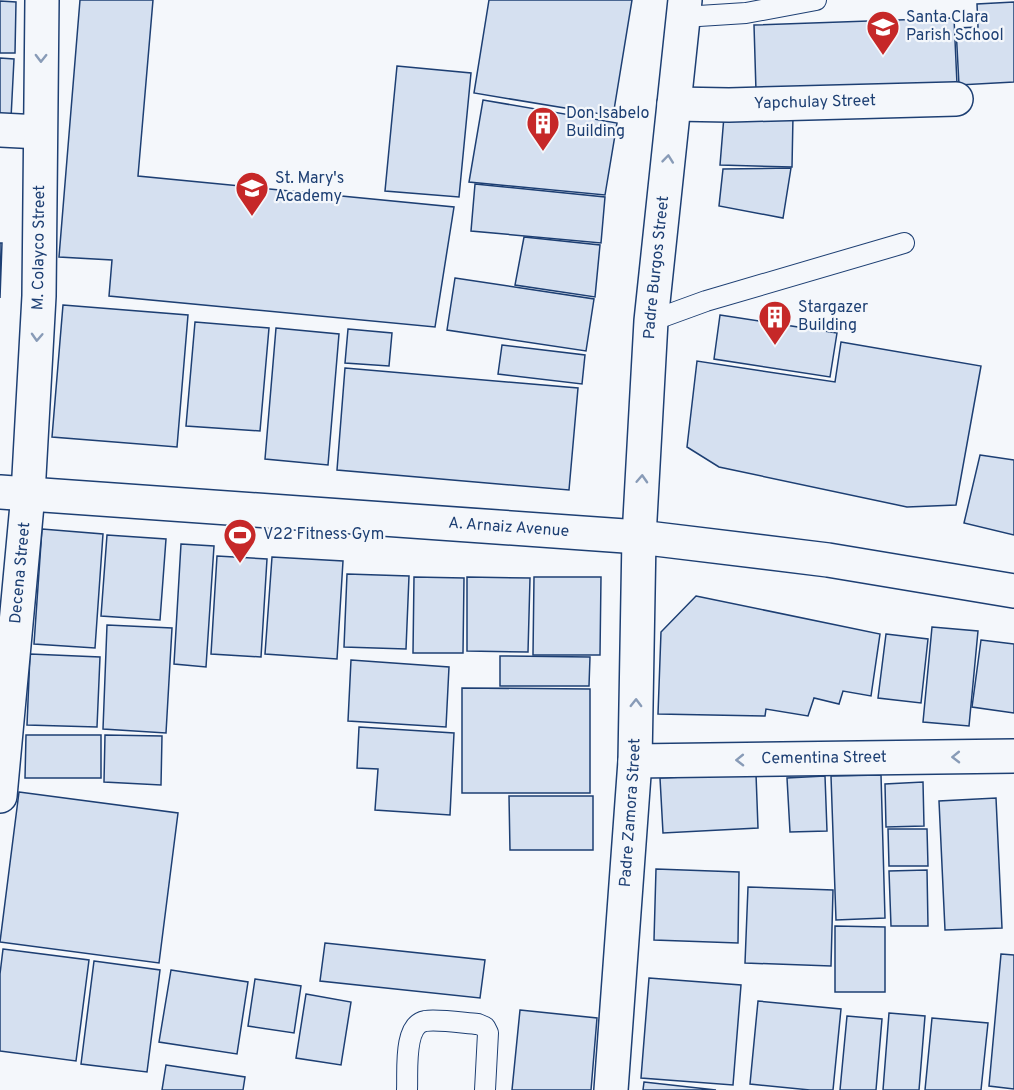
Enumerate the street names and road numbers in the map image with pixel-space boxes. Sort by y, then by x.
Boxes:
street label: Yapchulay Street [754,91,876,114]
street label: M. Colayco Street [28,185,50,311]
street label: Padre Burgos Street [640,195,674,340]
street label: A. Arnaiz Avenue [448,514,570,542]
street label: Decena Street [6,521,35,625]
street label: Padre Zamora Street [616,738,645,888]
street label: Cementina Street [761,748,887,769]

